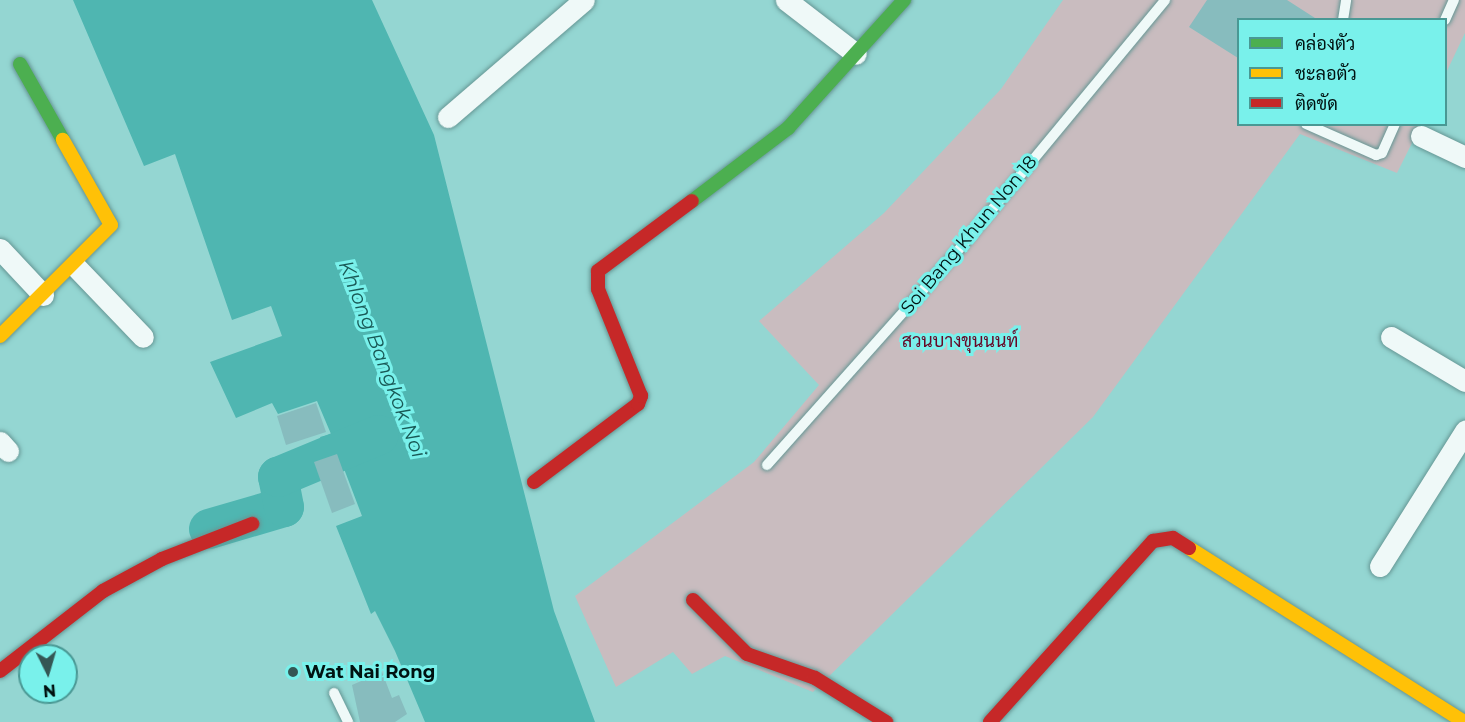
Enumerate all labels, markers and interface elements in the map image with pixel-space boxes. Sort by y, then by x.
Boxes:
legend [1237,18,1447,126]
text: คล่องตัว [1295,33,1355,55]
text: ชะลอตัว [1295,63,1357,85]
text: ติดขัด [1295,93,1338,115]
street label: Soi Bang Khun Non 18 [896,151,1042,319]
water label: Khlong Bangkok Noi [333,257,431,461]
park label: สวนบางขุนนนท์ [902,330,1018,352]
north arrow [18,644,78,704]
place label: Wat Nai Rong [305,661,435,683]
marker: Wat Nai Rong [286,665,300,679]
text: N [42,680,57,700]

